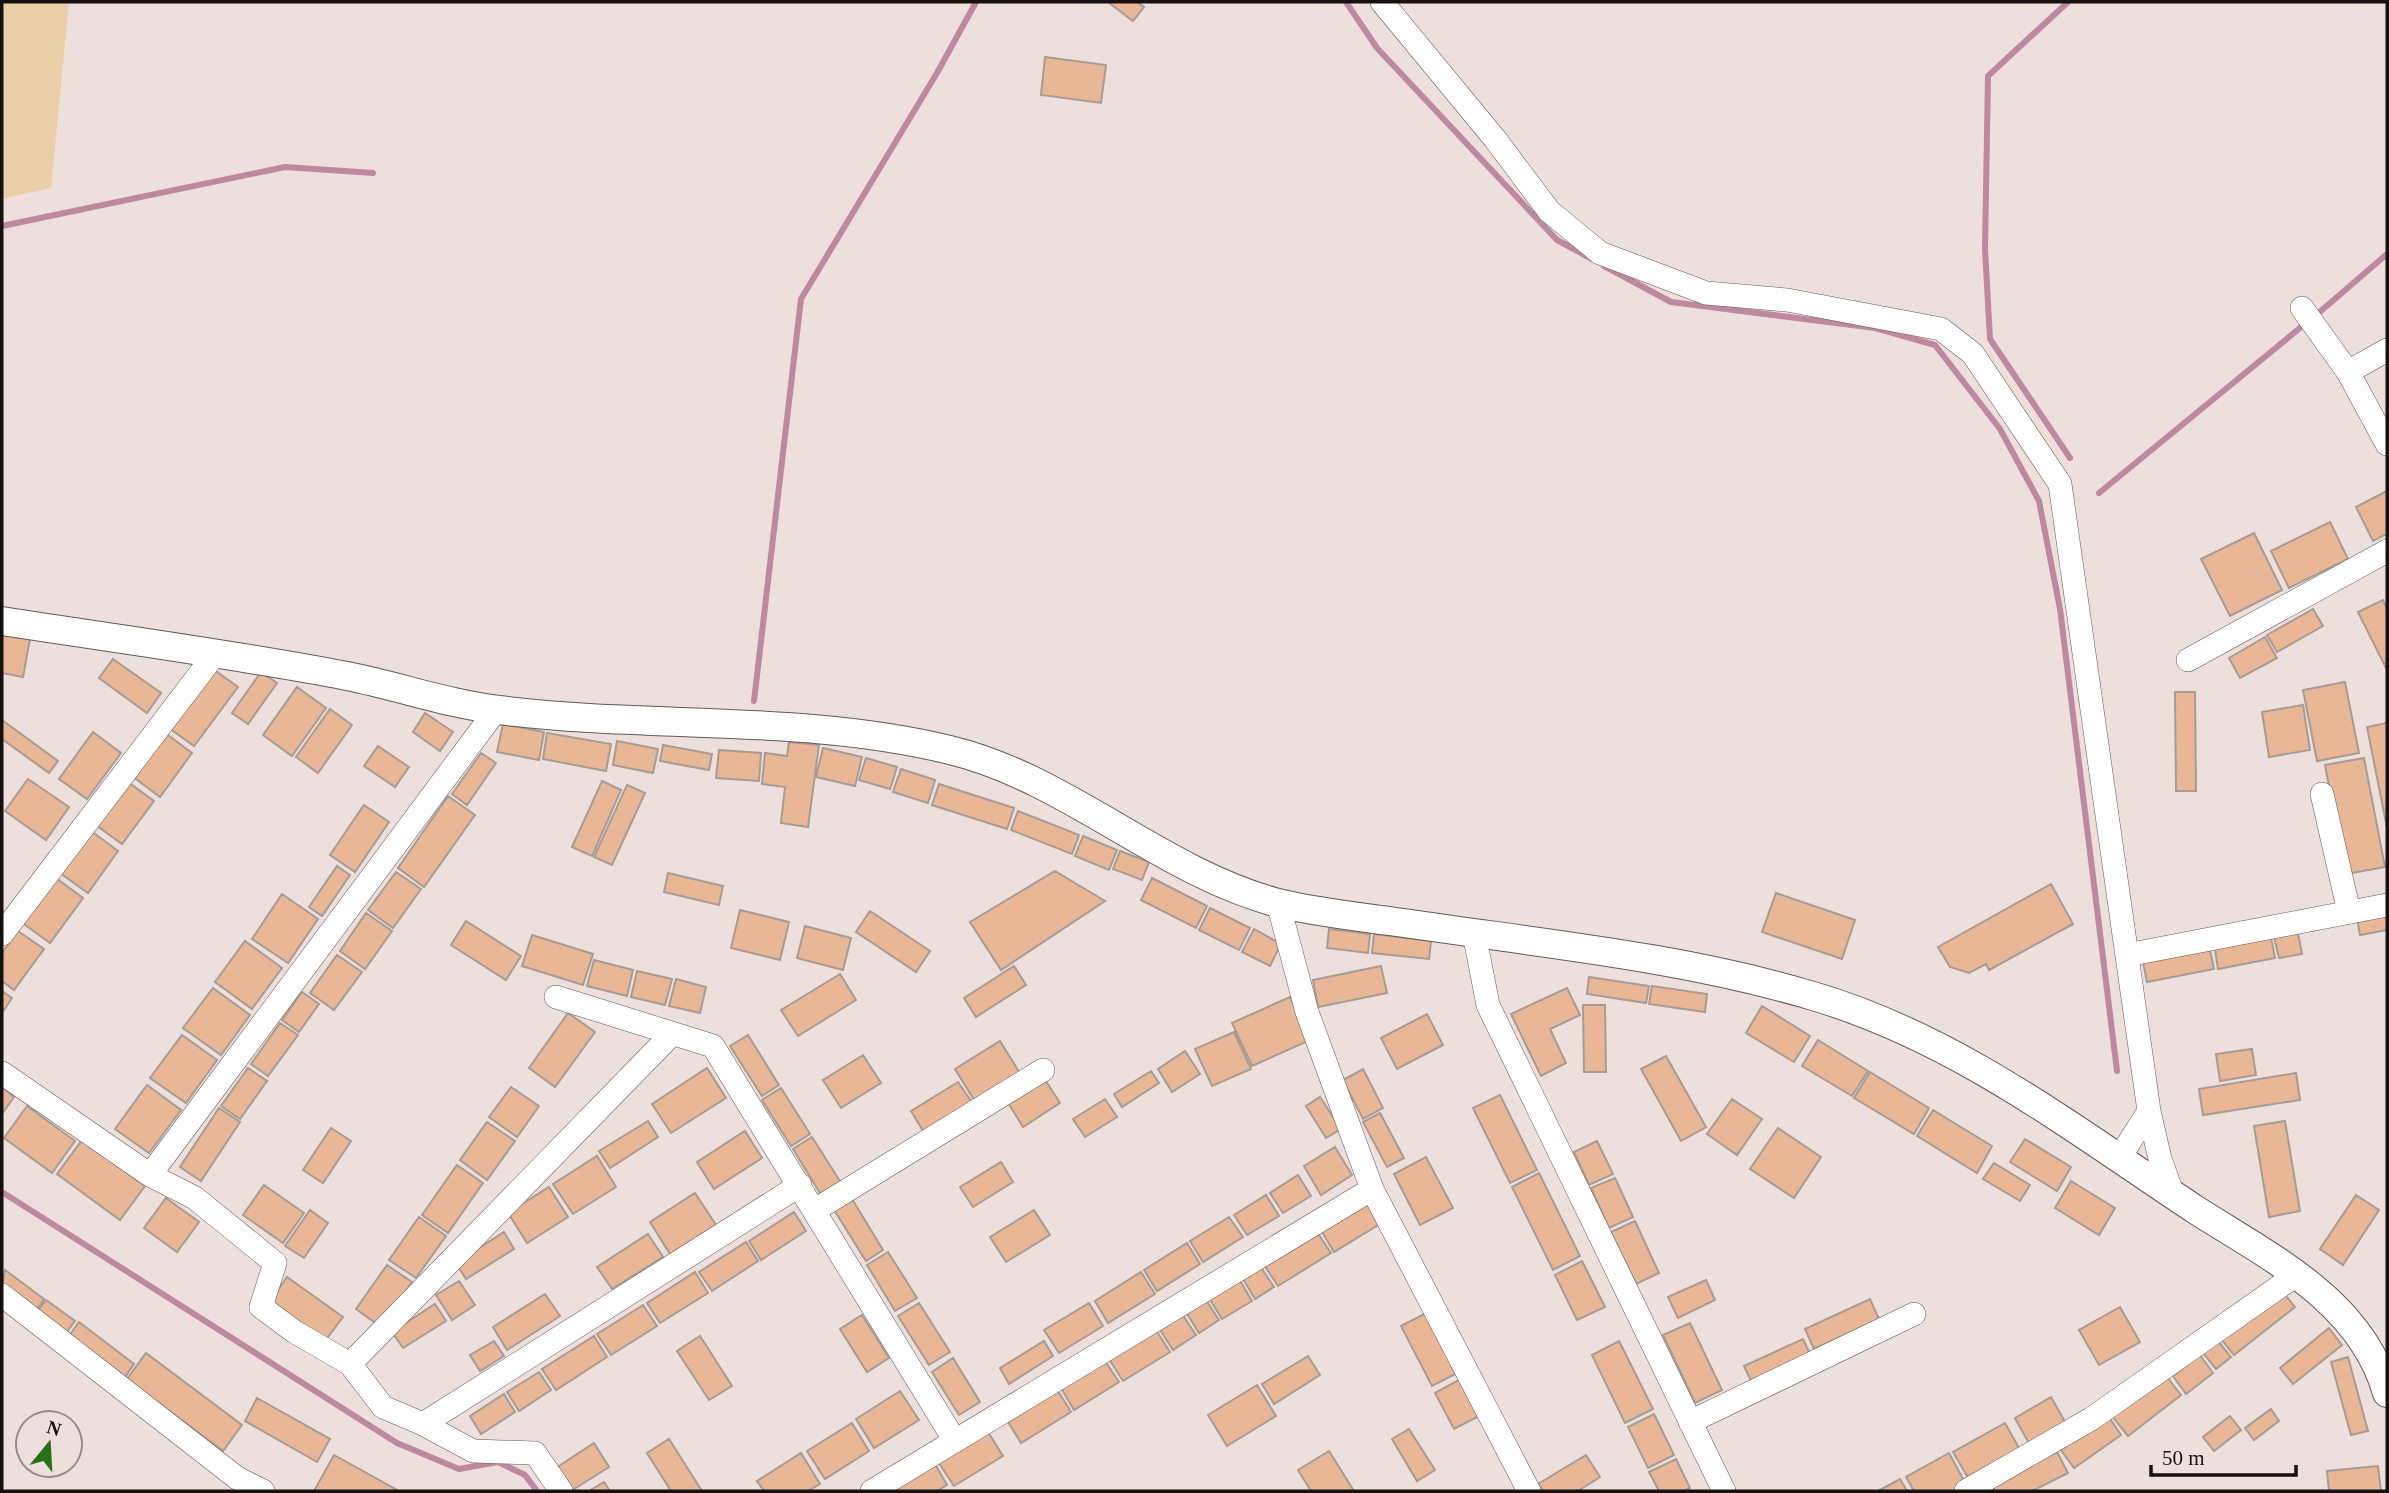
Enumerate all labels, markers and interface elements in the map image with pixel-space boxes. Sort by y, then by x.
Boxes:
north arrow [14,1409,84,1479]
text: N [44,1416,64,1440]
scale bar [2151,1434,2296,1478]
text: 50 m [2162,1446,2205,1470]

